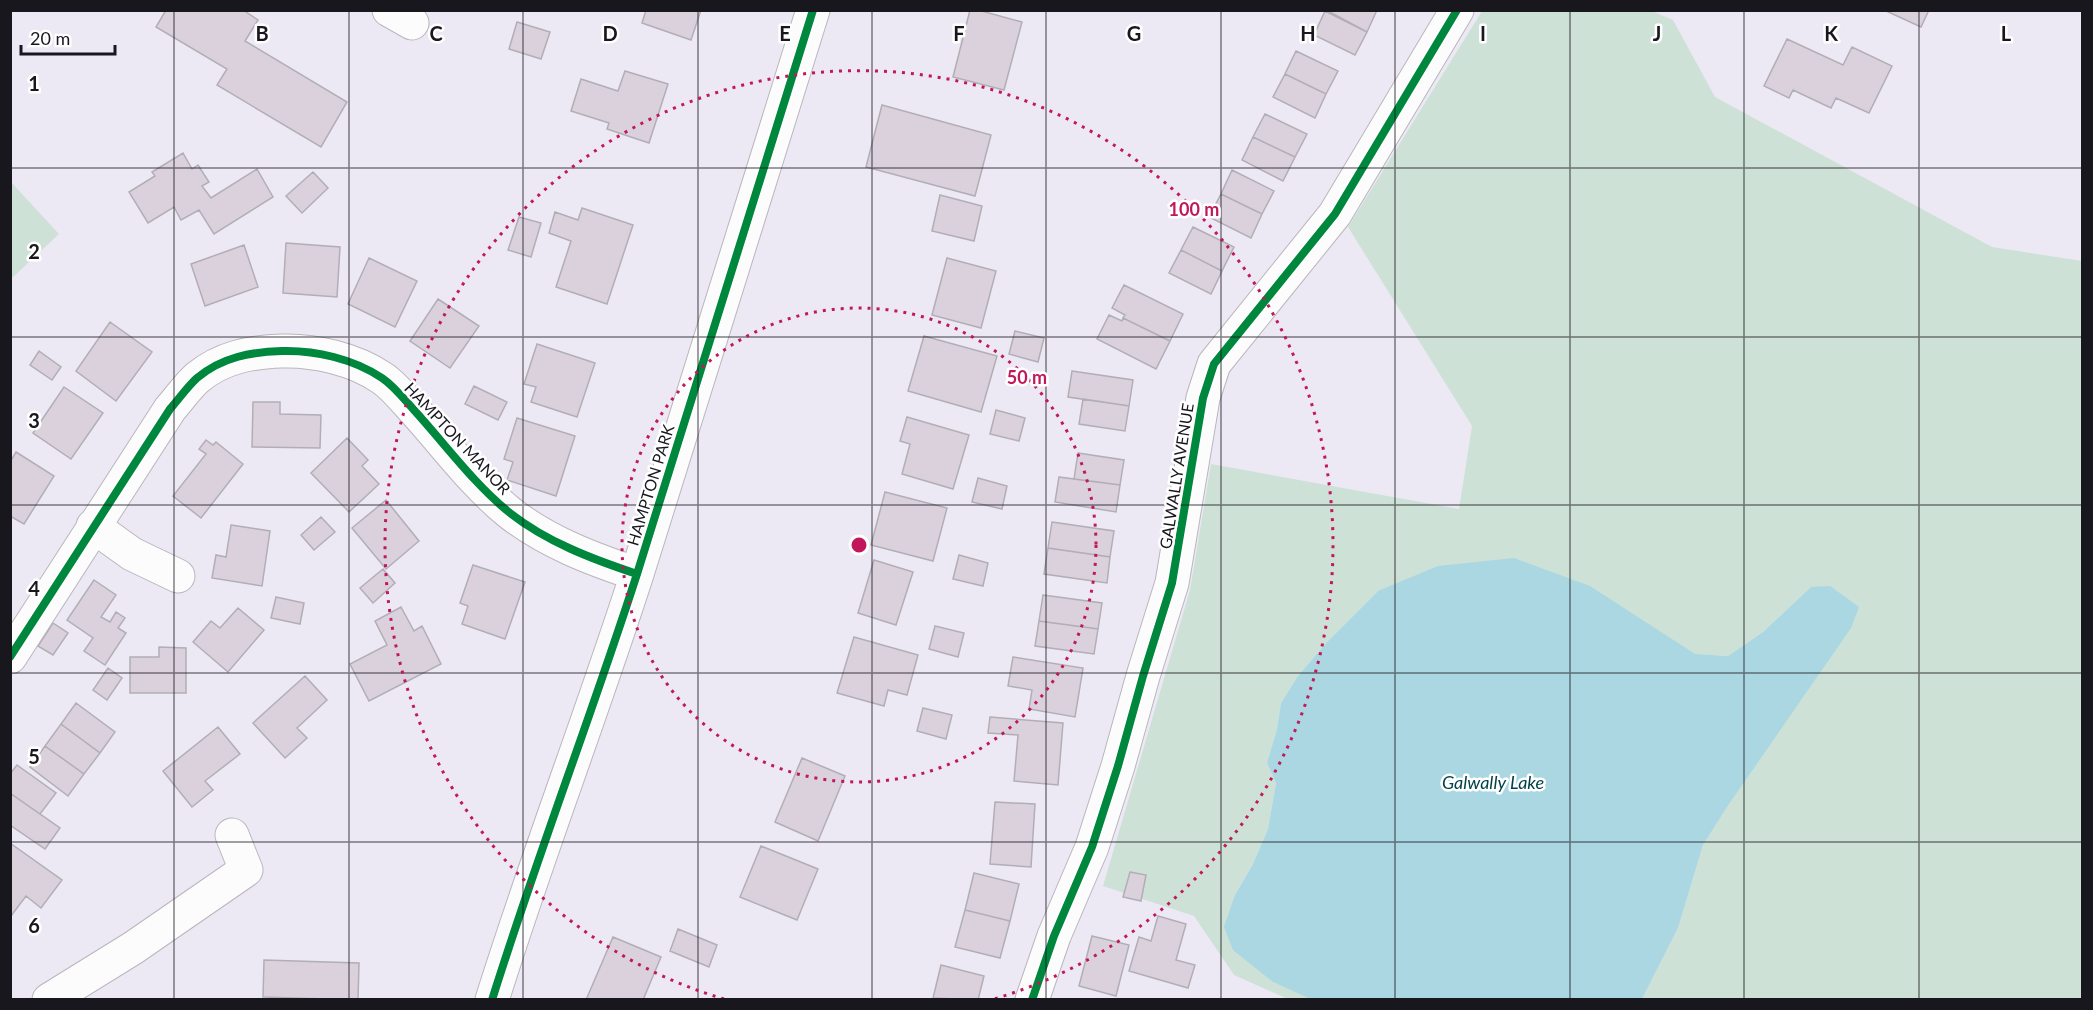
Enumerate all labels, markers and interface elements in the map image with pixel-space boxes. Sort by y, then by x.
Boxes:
scale bar [21,18,116,56]
text: B [255,21,269,45]
text: C [429,21,443,45]
text: D [602,21,618,45]
text: E [779,21,791,45]
text: F [953,21,965,45]
text: G [1127,21,1141,45]
text: H [1300,21,1316,45]
text: I [1480,21,1486,45]
text: J [1653,21,1661,45]
text: K [1824,21,1838,45]
text: L [2001,21,2012,45]
text: 20 m [30,27,70,49]
text: 1 [28,71,40,95]
text: 100 m [1169,198,1219,220]
text: 2 [28,239,40,263]
text: 50 m [1007,366,1047,388]
street label: HAMPTON MANOR [401,378,515,498]
street label: GALWALLY AVENUE [1155,402,1197,550]
text: 3 [28,408,40,432]
street label: HAMPTON PARK [623,422,678,548]
centre of rings [849,535,869,555]
text: 4 [28,576,40,600]
text: 5 [28,744,40,768]
water label: Galwally Lake [1442,771,1544,793]
text: 6 [28,913,40,937]

